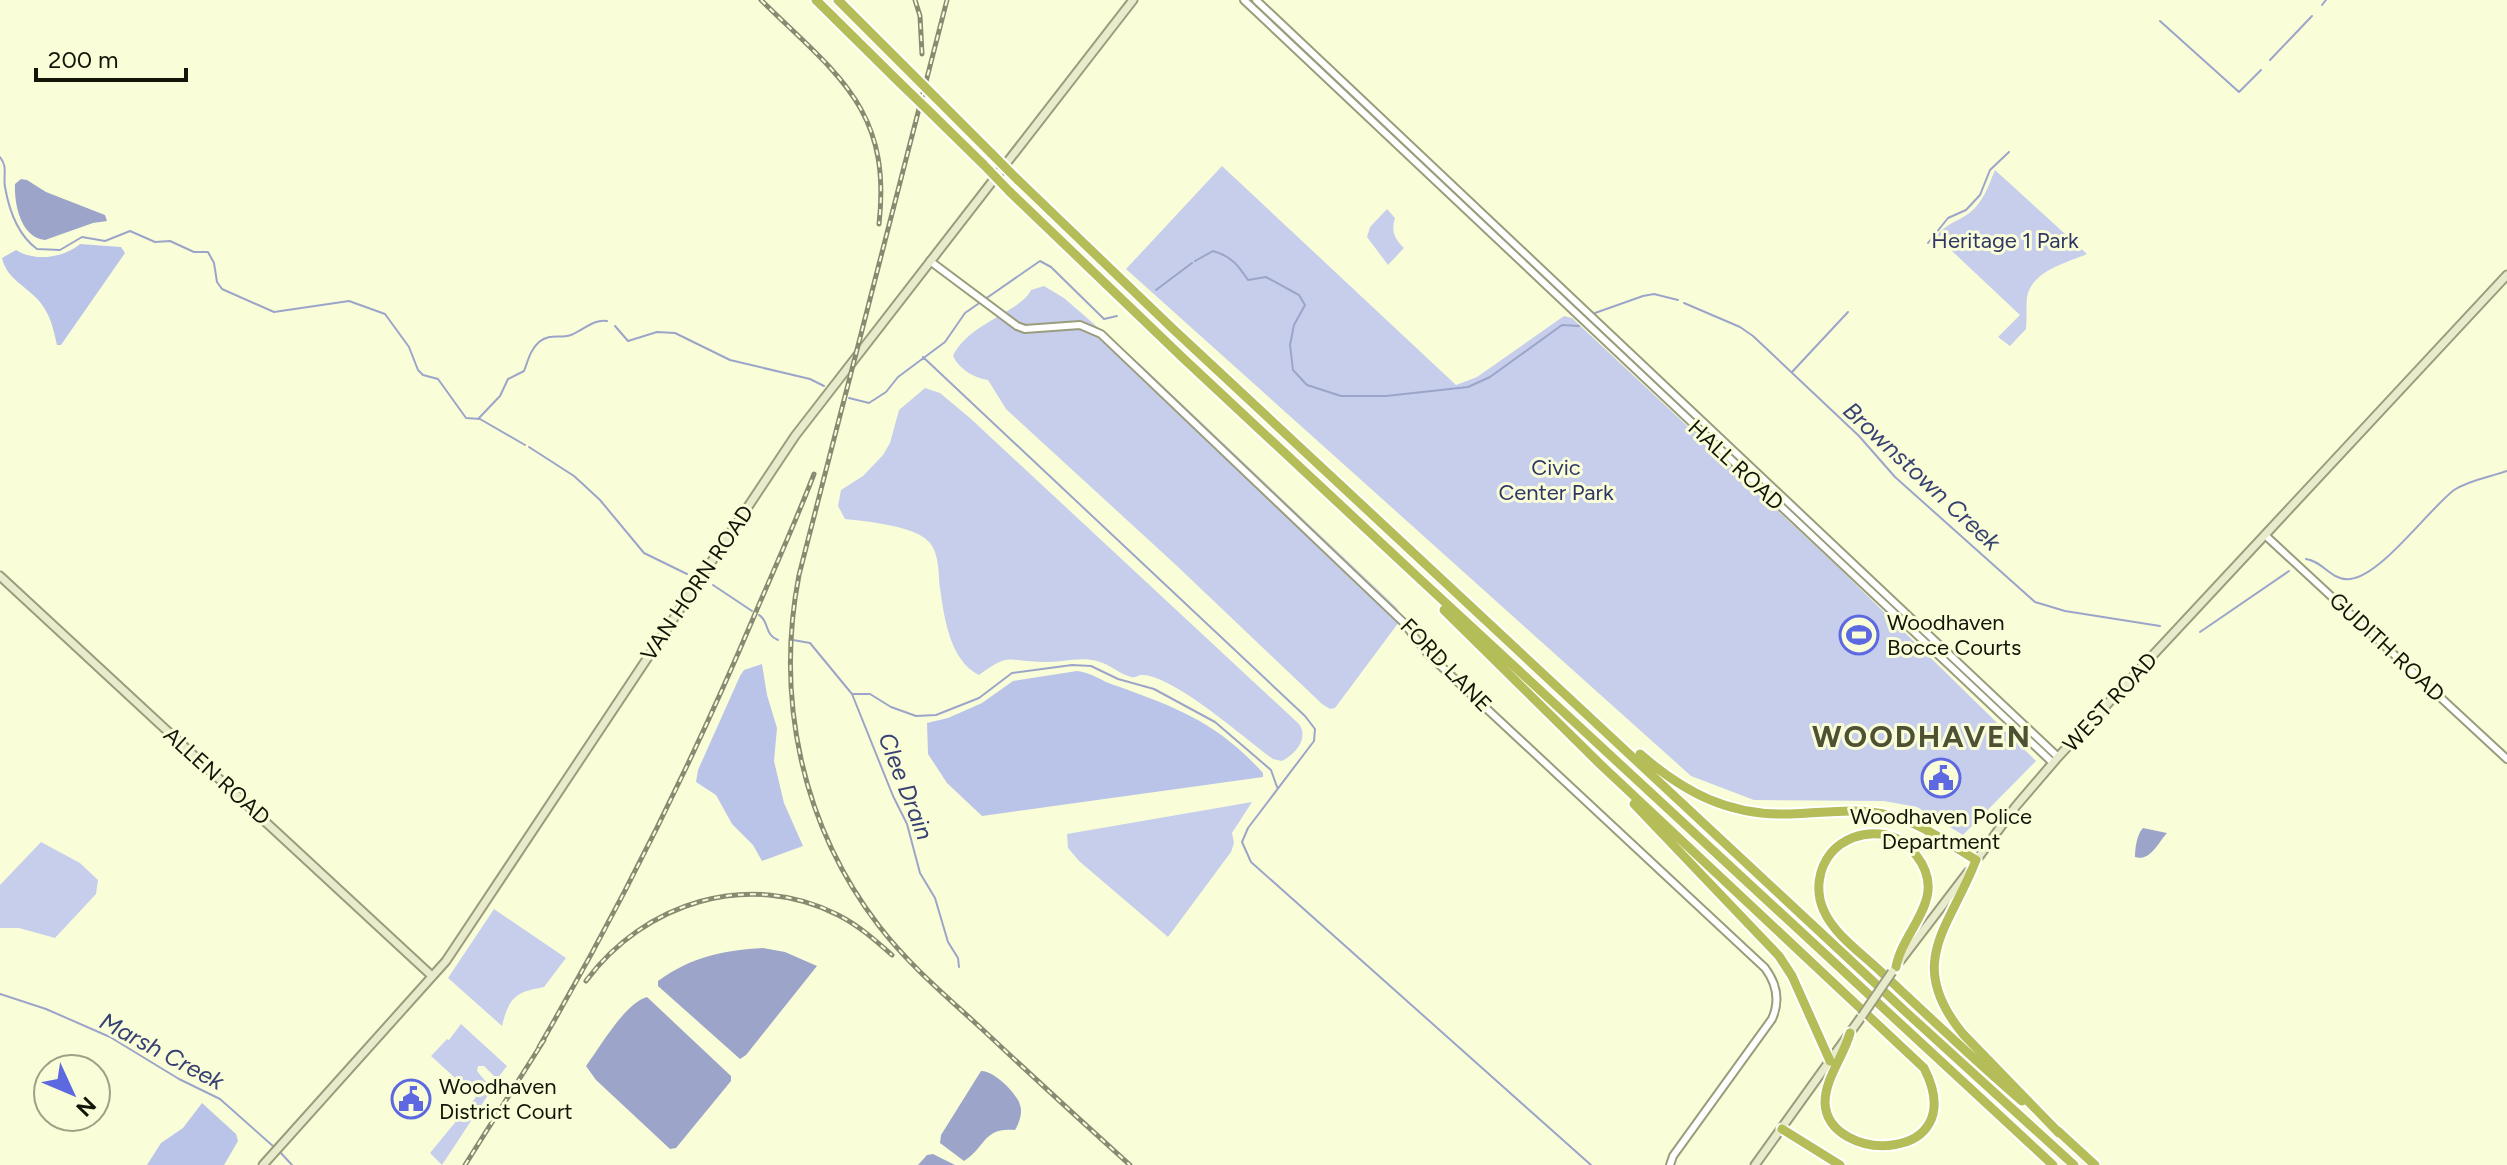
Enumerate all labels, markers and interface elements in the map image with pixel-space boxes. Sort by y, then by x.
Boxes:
scale bar [36,32,186,82]
text: 200 m [48,45,119,74]
park label: Heritage 1 Park [1931,227,2079,254]
water label: Brownstown Creek [1837,396,2008,557]
street label: HALL ROAD [1683,414,1789,516]
park label: Civic Center Park [1498,454,1614,506]
street label: VAN HORN ROAD [635,500,759,666]
street label: GUDITH ROAD [2324,587,2450,707]
place label: Woodhaven Bocce Courts [1887,609,2021,661]
street label: FORD LANE [1395,613,1497,717]
sports icon: Woodhaven Bocce Courts [1838,614,1880,656]
street label: WEST ROAD [2057,647,2163,757]
district label: WOODHAVEN [1812,718,2032,755]
street label: ALLEN ROAD [158,721,276,831]
water label: Clee Drain [872,728,940,844]
public building icon: Woodhaven Police Department [1920,757,1962,799]
place label: Woodhaven Police Department [1850,803,2032,855]
water label: Marsh Creek [95,1006,230,1096]
north arrow [32,1053,112,1133]
place label: Woodhaven District Court [439,1073,573,1125]
public building icon: Woodhaven District Court [390,1078,432,1120]
text: N [70,1091,102,1122]

